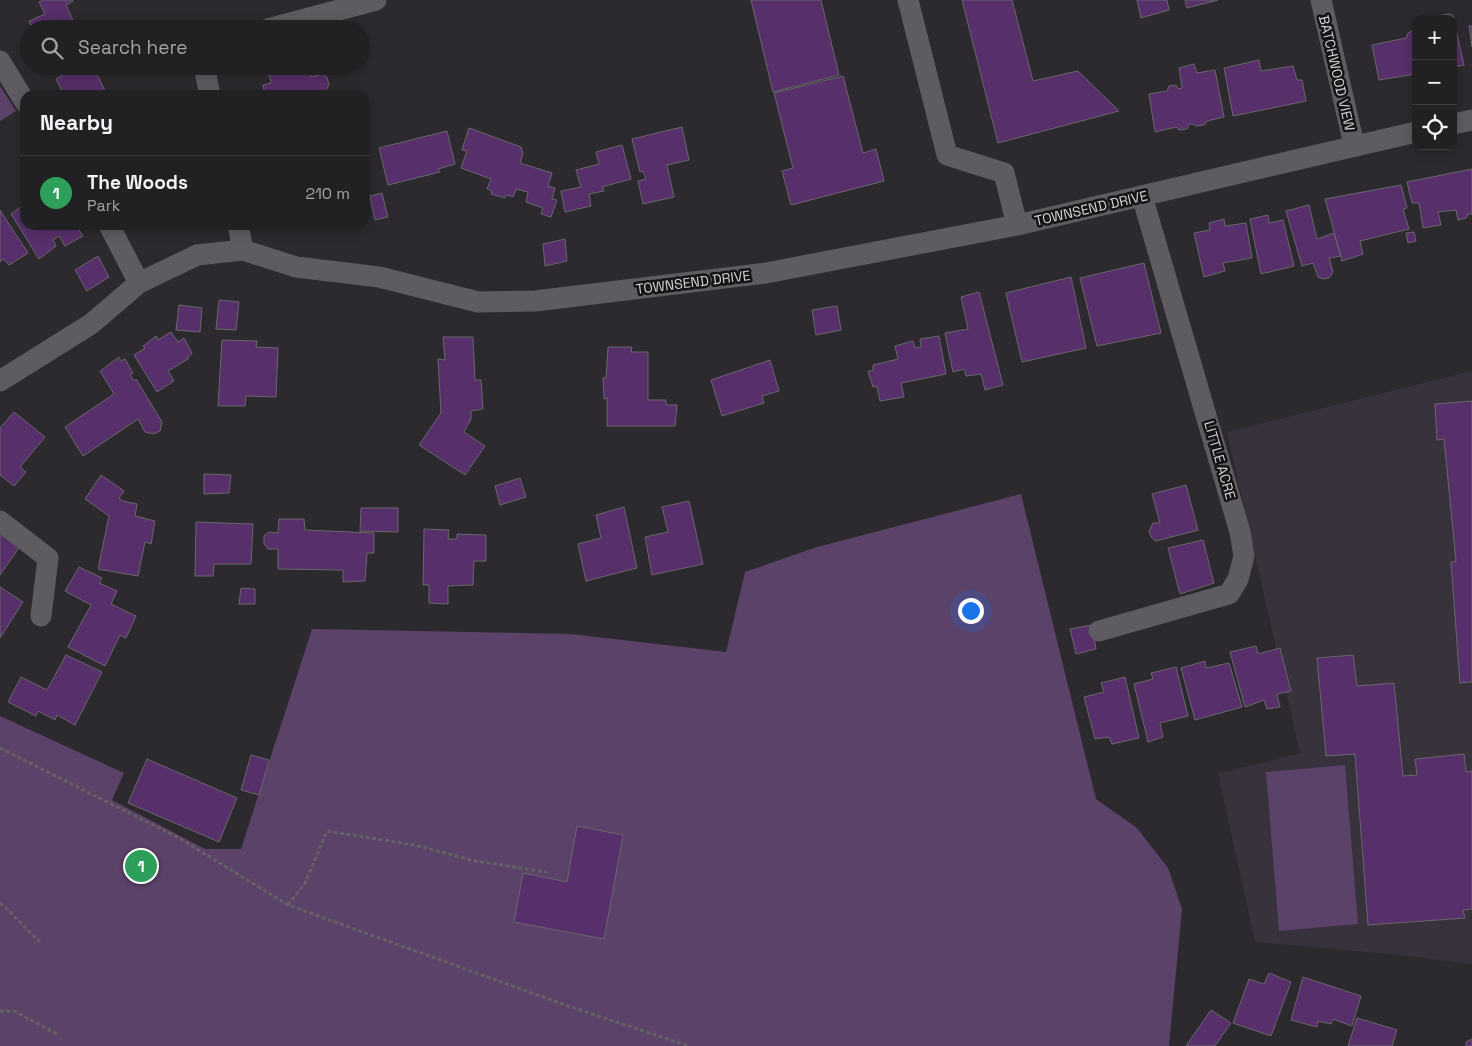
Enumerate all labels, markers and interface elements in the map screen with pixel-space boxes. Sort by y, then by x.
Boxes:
street label: BATCHWOOD VIEW [1315,13,1359,133]
map controls [1412,15,1457,150]
button: + [1412,15,1457,60]
search box [20,20,370,75]
icon: search [38,34,66,62]
text: Search here [78,35,188,60]
button: − [1412,60,1457,105]
button: locate [1412,105,1457,150]
text: Nearby [40,109,113,136]
text: The Woods [87,170,188,195]
text: 1 [52,183,60,204]
text: 210 m [306,183,350,204]
street label: TOWNSEND DRIVE [1033,186,1149,230]
text: Park [87,195,120,216]
street label: TOWNSEND DRIVE [635,266,751,298]
street label: LITTLE ACRE [1200,419,1240,501]
your location [958,598,984,624]
pin: 1 [125,847,157,885]

